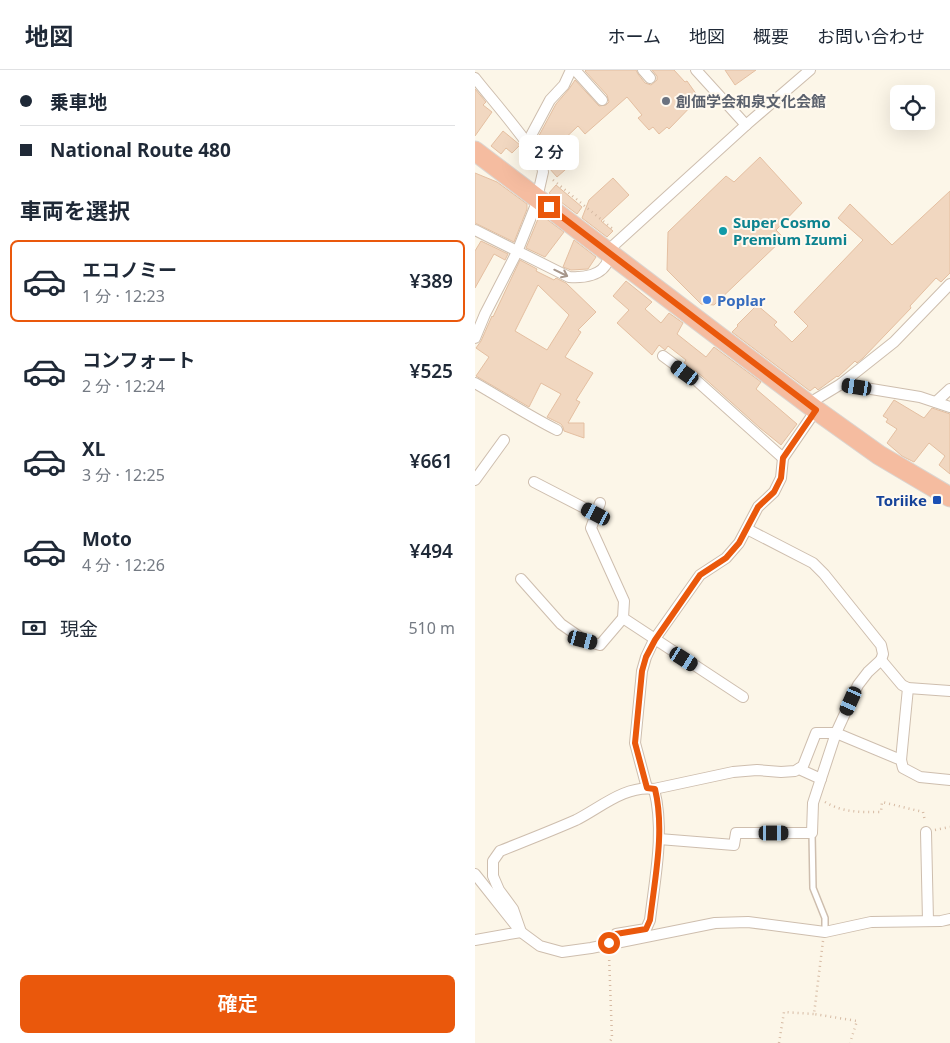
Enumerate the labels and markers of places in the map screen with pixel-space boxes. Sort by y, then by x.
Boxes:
place label: 創価学会和泉文化会館 [676,91,826,111]
marker: 創価学会和泉文化会館 [660,95,672,107]
place label: Super Cosmo Premium Izumi [733,212,847,249]
marker: Super Cosmo Premium Izumi [717,225,729,237]
place label: Poplar [717,290,766,310]
marker: Poplar [701,294,713,306]
place label: Toriike [876,490,927,510]
marker: Toriike [931,494,943,506]

